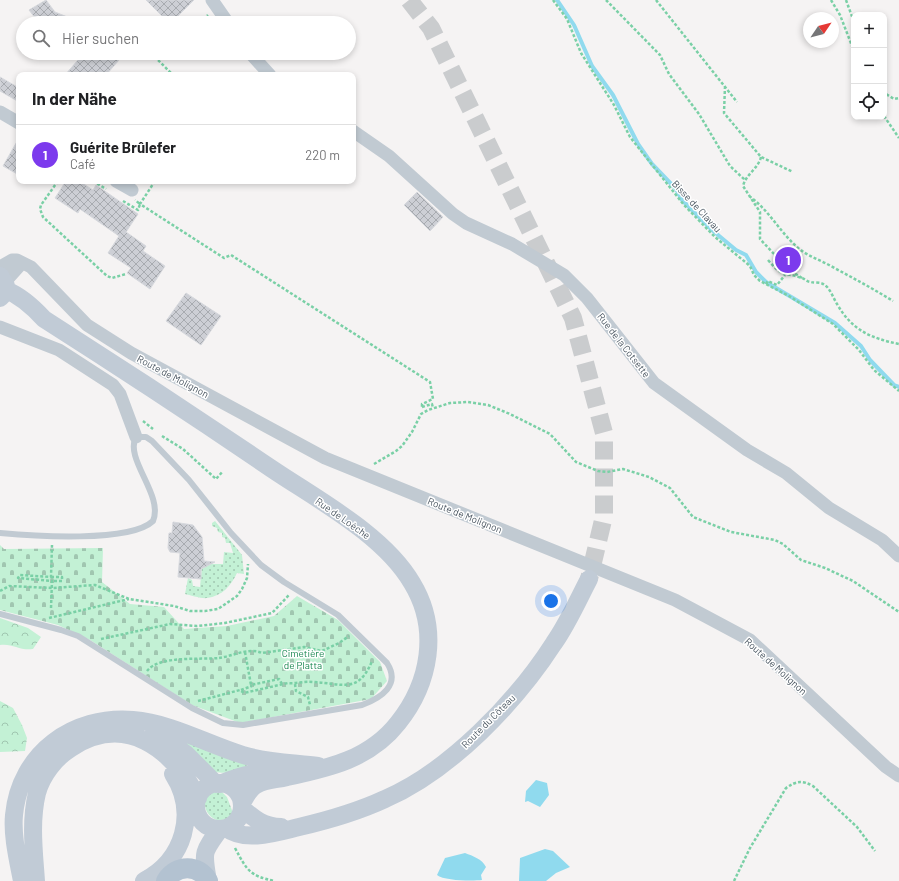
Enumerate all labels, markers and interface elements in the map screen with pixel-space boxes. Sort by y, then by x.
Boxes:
north arrow [803,12,839,48]
map controls [851,12,887,120]
button: + [851,12,887,48]
search box [16,16,356,60]
icon: search [30,27,52,49]
text: Hier suchen [62,29,139,47]
button: − [851,48,887,84]
button: locate [851,84,887,120]
text: In der Nähe [32,88,117,108]
text: Guérite Brûlefer [70,138,176,156]
text: 1 [43,147,47,163]
text: 220 m [305,147,340,163]
text: Café [70,156,95,172]
street label: Bisse de Clavau [670,177,724,235]
pin: 1 [775,245,801,275]
street label: Rue de la Cotsette [595,310,653,380]
street label: Route de Molignon [135,352,211,400]
street label: Rue de Loèche [313,495,373,541]
street label: Route de Molignon [426,495,504,535]
your location [541,591,561,611]
street label: Route de Molignon [742,635,810,697]
park label: Cimetière de Platta [282,647,324,671]
street label: Route du Côteau [459,692,517,750]

